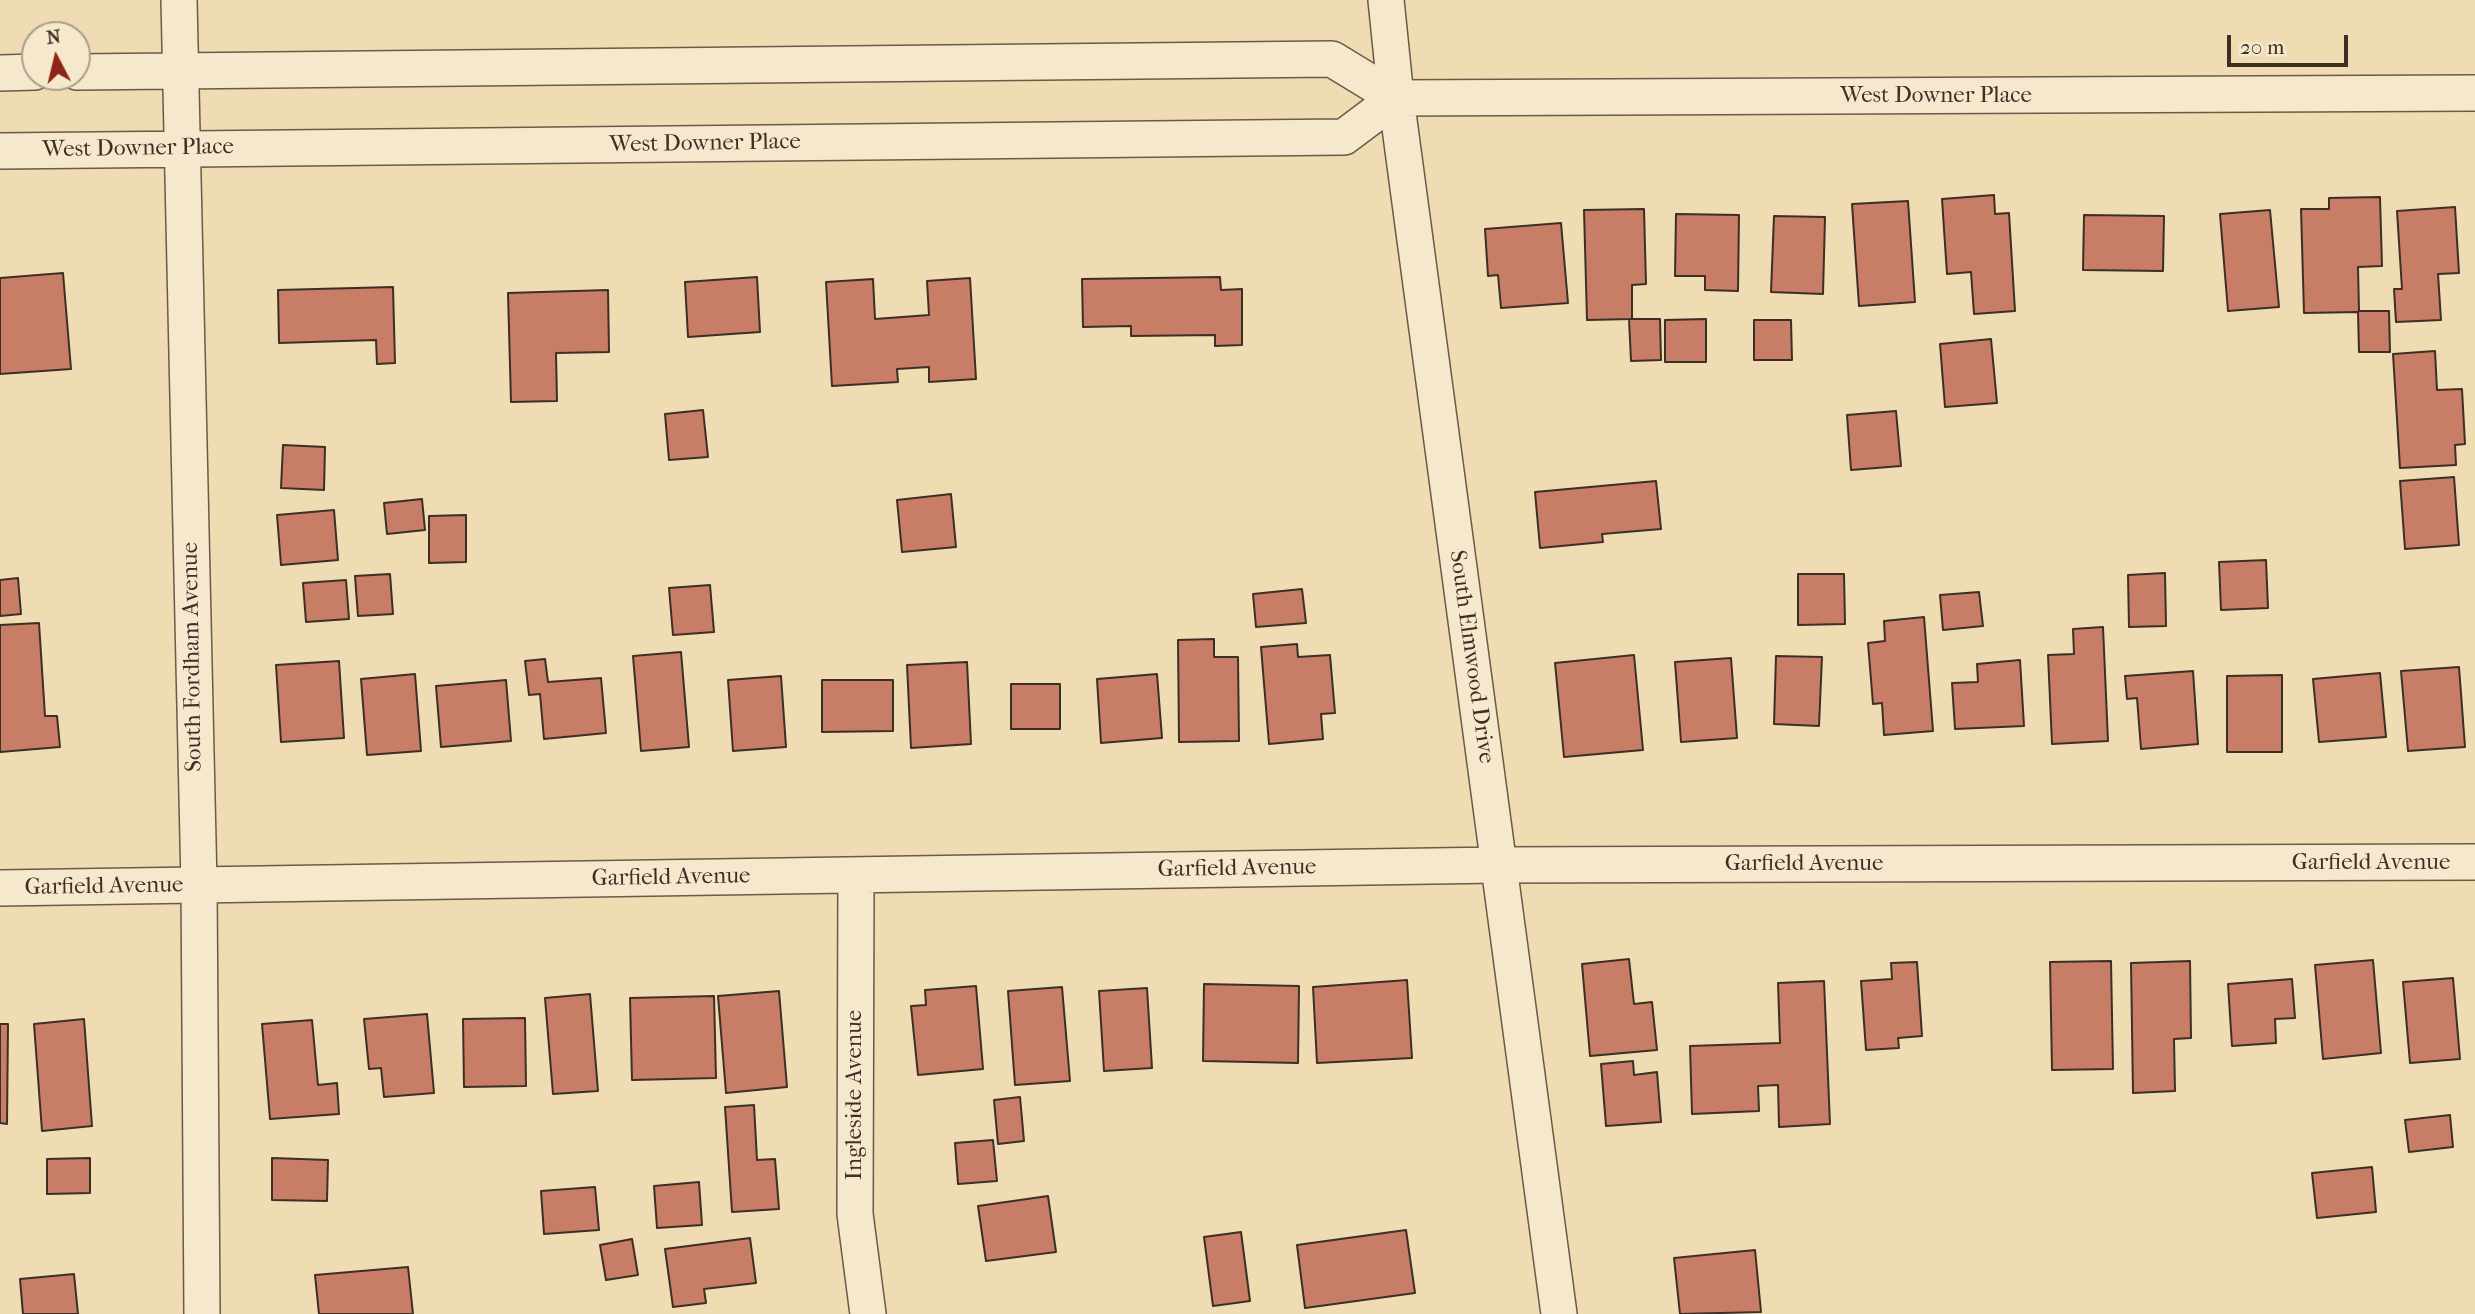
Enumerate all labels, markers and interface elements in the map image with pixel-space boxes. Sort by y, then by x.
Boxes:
north arrow [21,21,91,91]
scale bar [2230,21,2351,65]
text: N [45,25,62,49]
text: 20 m [2240,35,2284,59]
street label: West Downer Place [1840,82,2032,110]
street label: West Downer Place [609,129,801,159]
street label: West Downer Place [42,134,234,164]
street label: South Fordham Avenue [177,542,209,772]
street label: South Elmwood Drive [1442,549,1500,765]
street label: Garfield Avenue [2292,849,2450,877]
street label: Garfield Avenue [1725,850,1883,878]
street label: Garfield Avenue [1157,854,1317,884]
street label: Garfield Avenue [591,863,751,893]
street label: Garfield Avenue [24,872,184,902]
street label: Ingleside Avenue [841,1010,869,1180]

